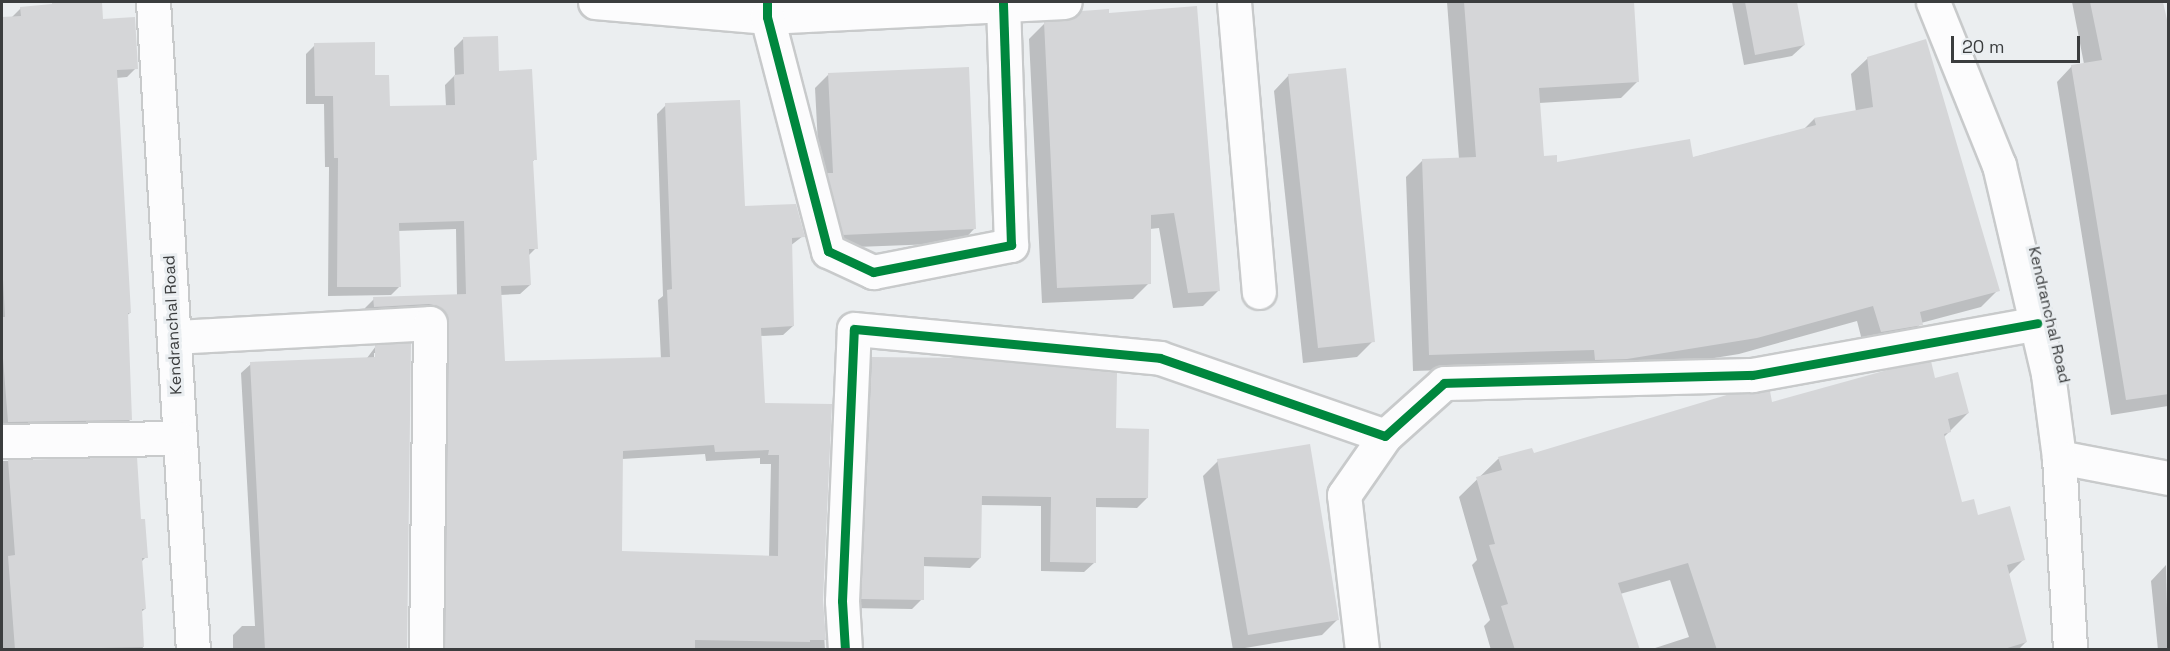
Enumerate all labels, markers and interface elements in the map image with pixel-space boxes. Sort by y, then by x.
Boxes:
scale bar [1954,24,2083,62]
text: 20 m [1962,35,2005,58]
street label: Kendranchal Road [2024,245,2074,385]
street label: Kendranchal Road [160,255,186,395]

